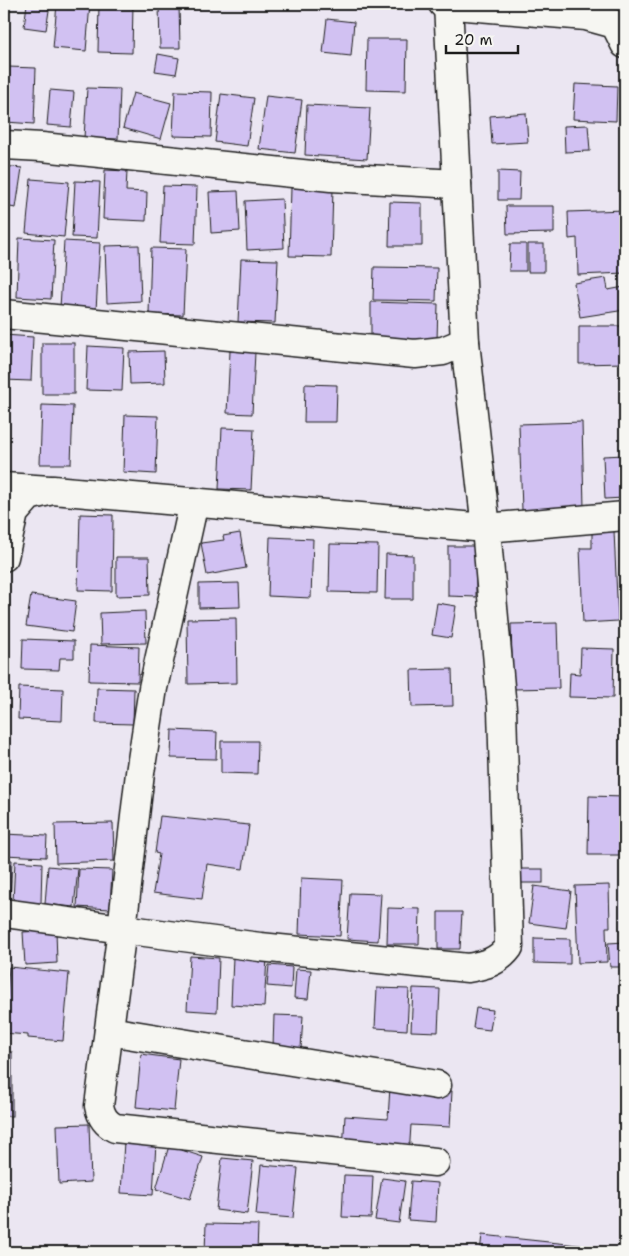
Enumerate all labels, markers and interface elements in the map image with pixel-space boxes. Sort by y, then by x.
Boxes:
scale bar [446,22,519,54]
text: 20 m [454,30,493,50]

